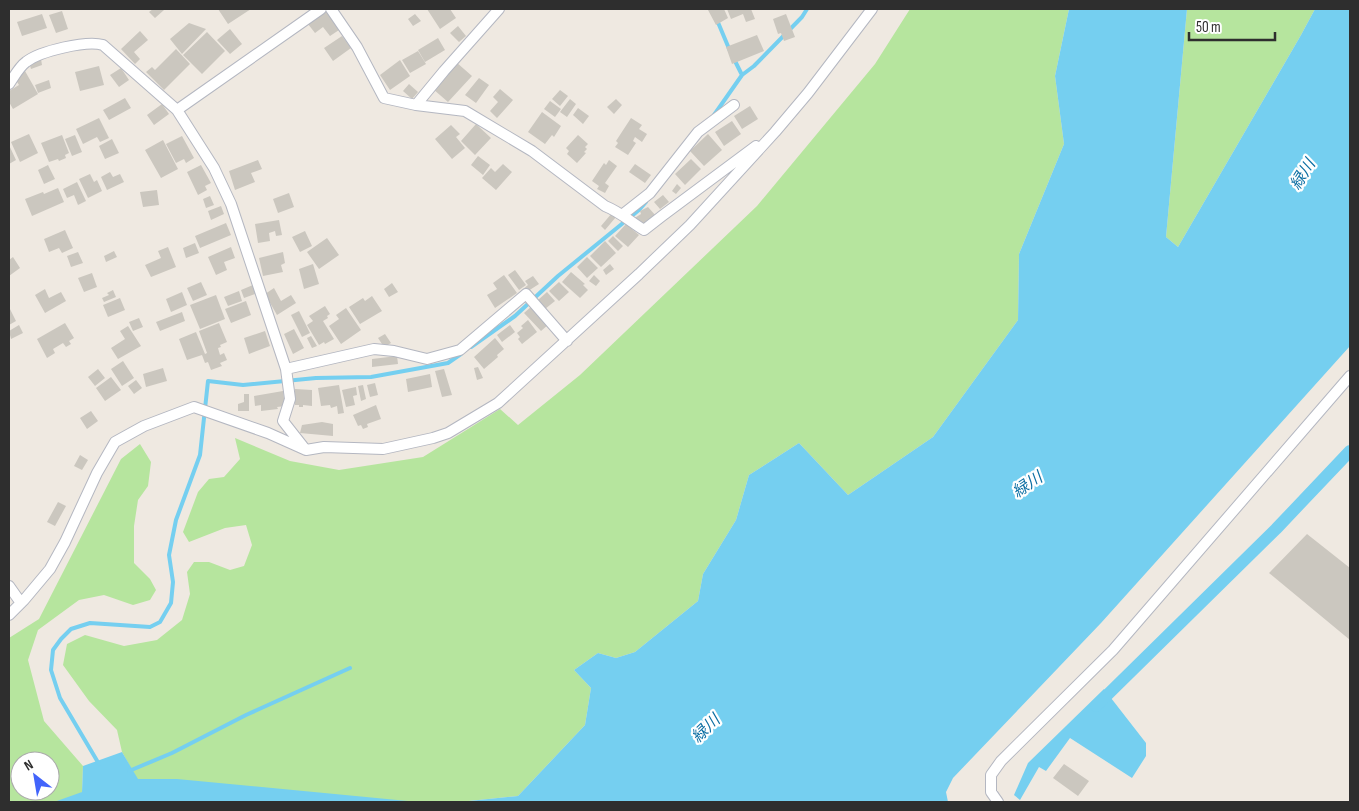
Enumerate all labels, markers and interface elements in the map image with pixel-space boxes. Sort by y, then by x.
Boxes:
scale bar [1189,10,1275,42]
text: 50 m [1196,18,1221,37]
water label: 緑川 [1287,155,1321,193]
water label: 緑川 [1009,467,1048,502]
water label: 緑川 [688,710,726,747]
north arrow [10,751,60,801]
text: N [21,756,36,774]

